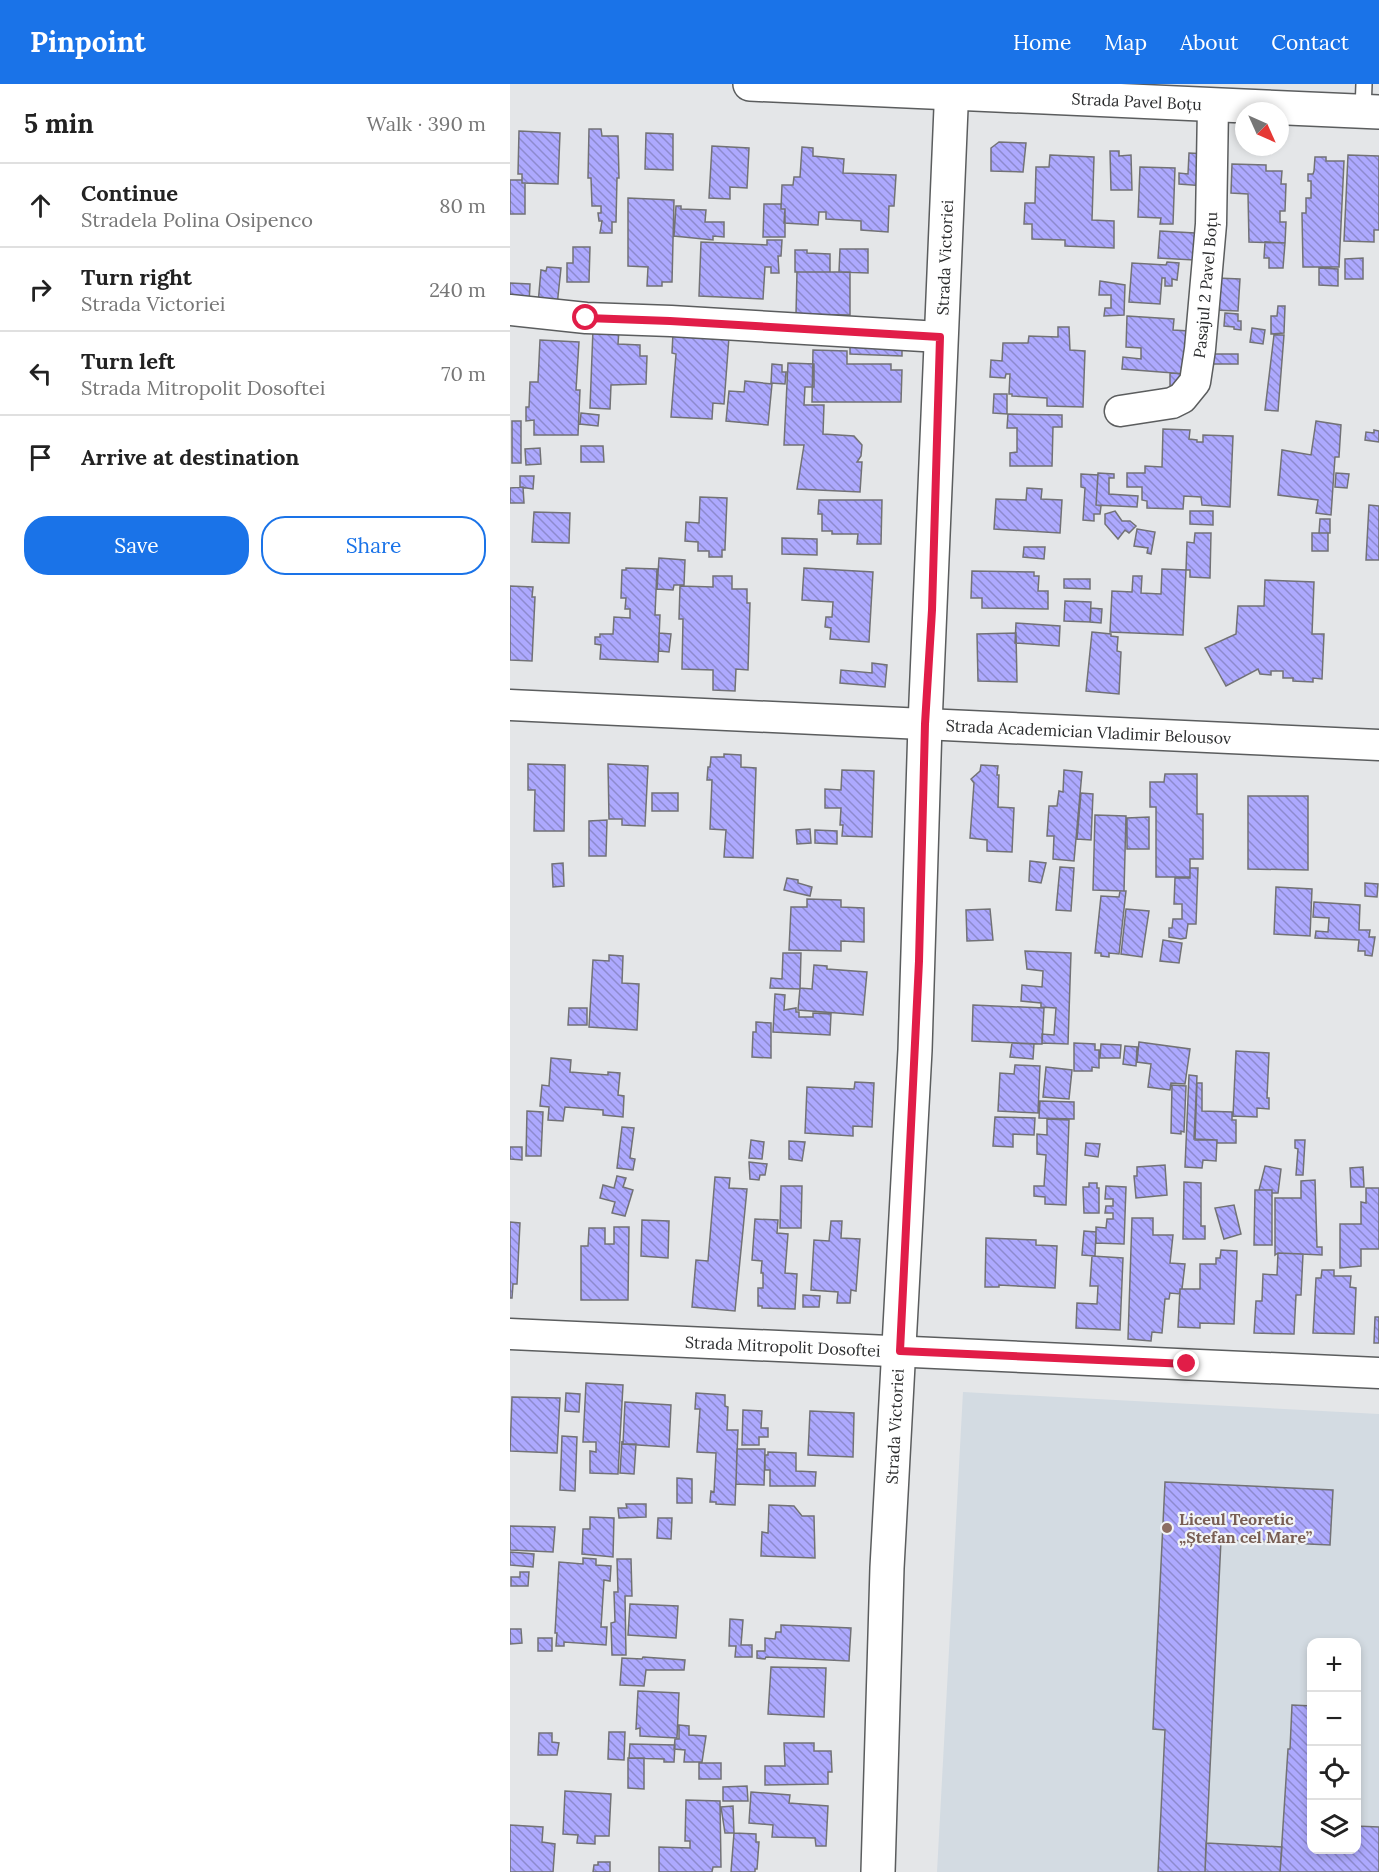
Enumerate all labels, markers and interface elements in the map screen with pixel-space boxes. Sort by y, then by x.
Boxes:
text: Pinpoint [30,24,146,60]
text: Home [1013,29,1071,56]
text: Map [1104,29,1147,56]
text: About [1180,29,1238,56]
text: Contact [1271,29,1349,56]
street label: Strada Pavel Boțu [1071,88,1203,114]
north arrow [1235,102,1289,156]
text: 5 min [24,107,94,140]
text: Walk · 390 m [367,111,486,136]
text: Continue [81,179,178,207]
icon: ahead [24,189,57,222]
text: 80 m [439,193,486,218]
street label: Strada Victoriei [932,199,957,316]
text: Stradela Polina Osipenco [81,207,313,232]
street label: Pasajul 2 Pavel Boțu [1189,211,1221,360]
text: Turn right [81,263,192,291]
icon: right [24,273,57,306]
text: 240 m [429,277,486,302]
text: Strada Victoriei [81,291,225,316]
route start [572,304,598,330]
text: Turn left [81,347,175,375]
icon: left [24,357,57,390]
text: 70 m [441,361,486,386]
text: Strada Mitropolit Dosoftei [81,375,325,400]
icon: arrive [24,441,57,474]
text: Arrive at destination [81,443,299,471]
button: Save [24,516,249,575]
button: Share [261,516,486,575]
street label: Strada Academician Vladimir Belousov [945,715,1232,748]
street label: Strada Mitropolit Dosoftei [685,1332,881,1361]
route end [1173,1350,1199,1376]
street label: Strada Victoriei [882,1368,908,1485]
place label: Liceul Teoretic „Ștefan cel Mare” [1179,1509,1313,1548]
marker: Liceul Teoretic „Ștefan cel Mare” [1160,1521,1174,1535]
map controls [1307,1638,1361,1854]
button: + [1307,1638,1361,1692]
button: − [1307,1692,1361,1746]
button: locate [1307,1746,1361,1800]
button: layers [1307,1800,1361,1854]

